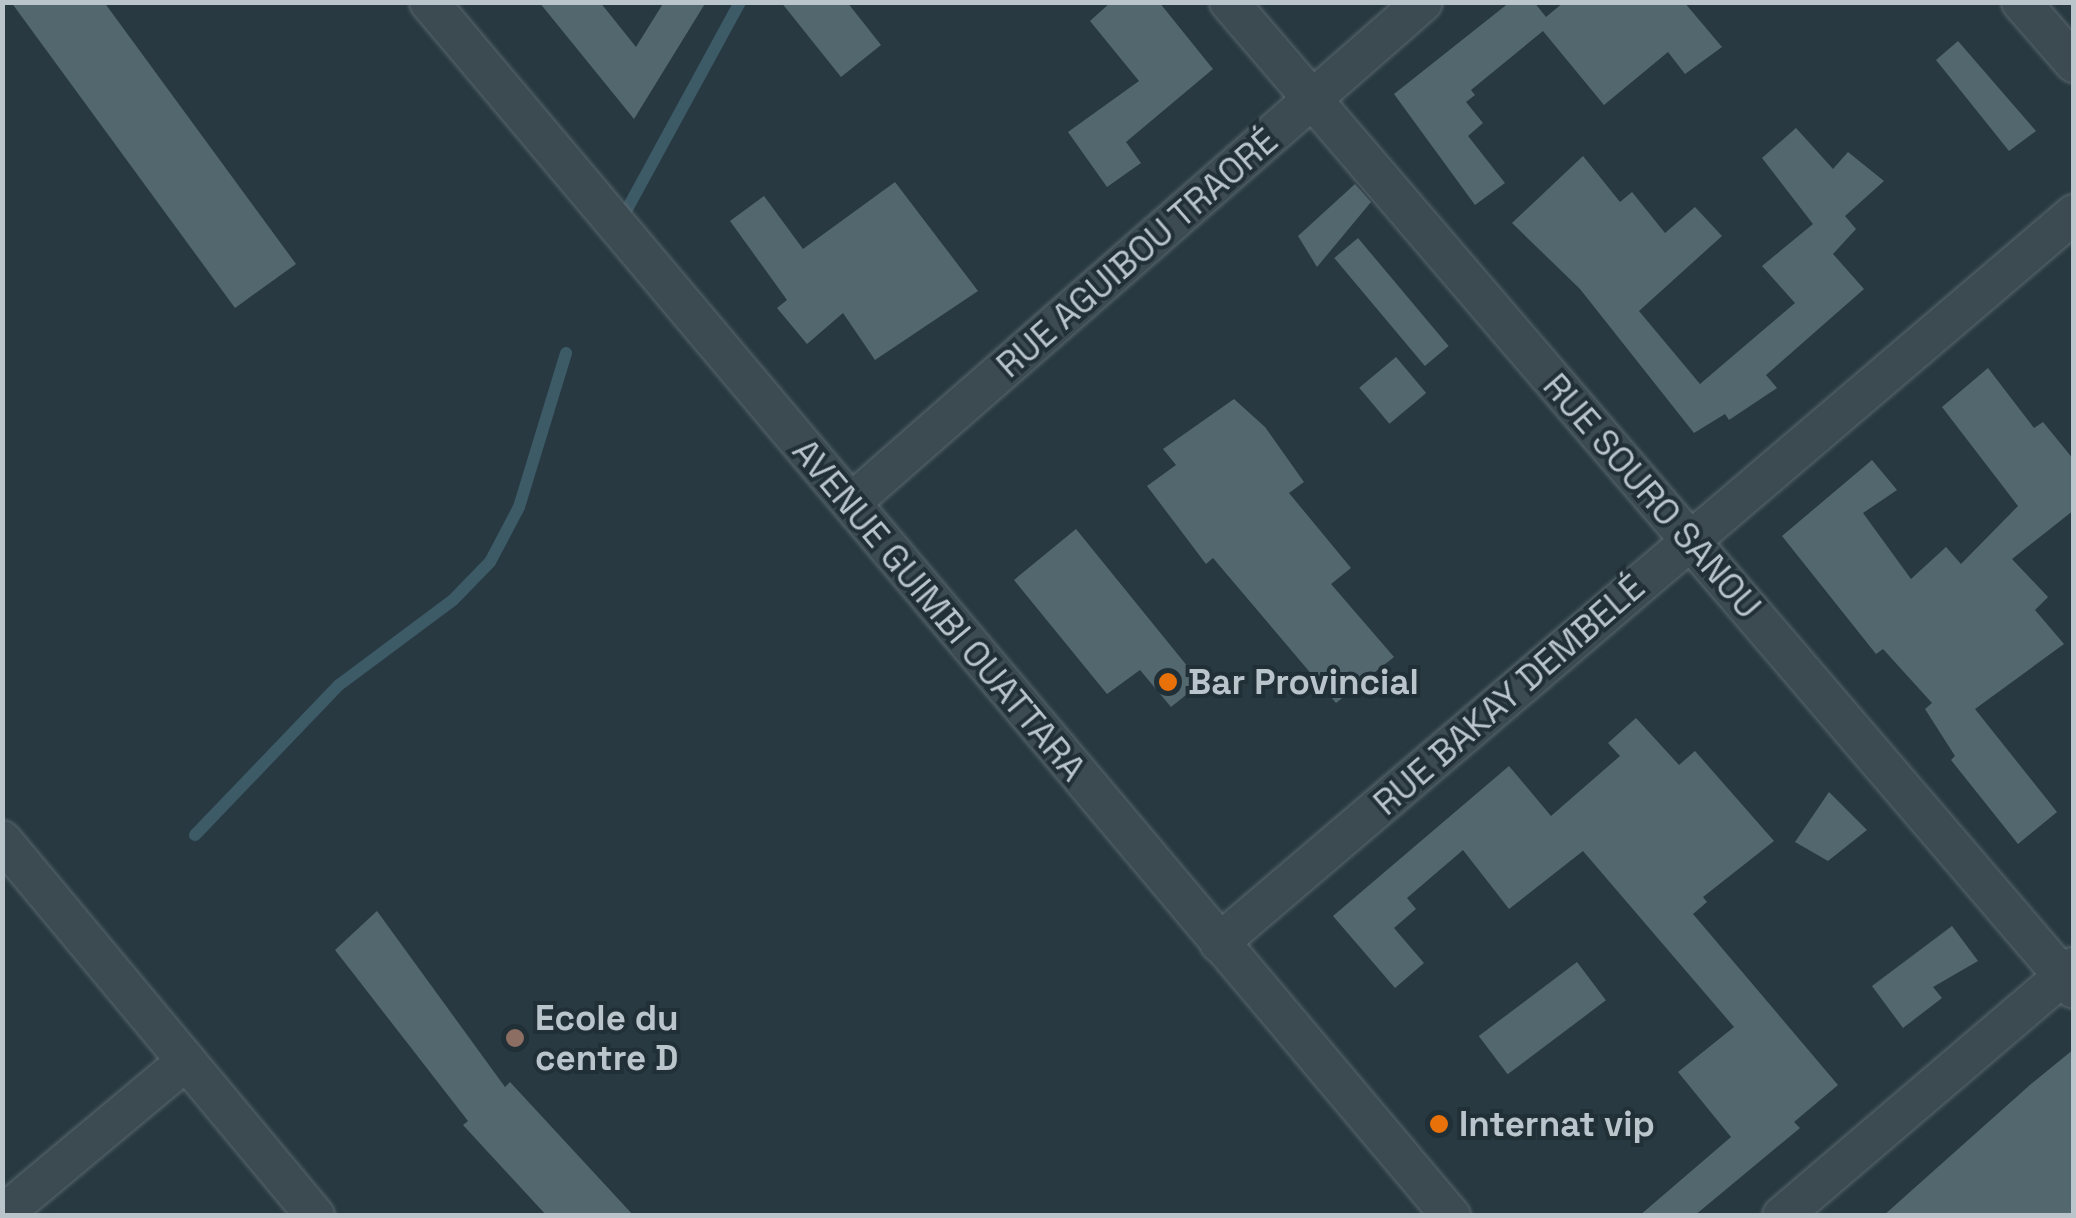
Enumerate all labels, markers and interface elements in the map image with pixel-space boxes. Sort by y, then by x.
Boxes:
street label: RUE AGUIBOU TRAORÉ [988,119,1286,387]
street label: RUE SOURO SANOU [1534,365,1770,627]
street label: AVENUE GUIMBI OUATTARA [784,431,1094,789]
street label: RUE BAKAY DEMBELÉ [1365,566,1653,824]
place label: Bar Provincial [1188,661,1419,703]
marker: Bar Provincial [1157,671,1179,693]
place label: Ecole du centre D [535,997,679,1079]
marker: Ecole du centre D [504,1027,526,1049]
place label: Internat vip [1459,1103,1655,1145]
marker: Internat vip [1428,1113,1450,1135]

